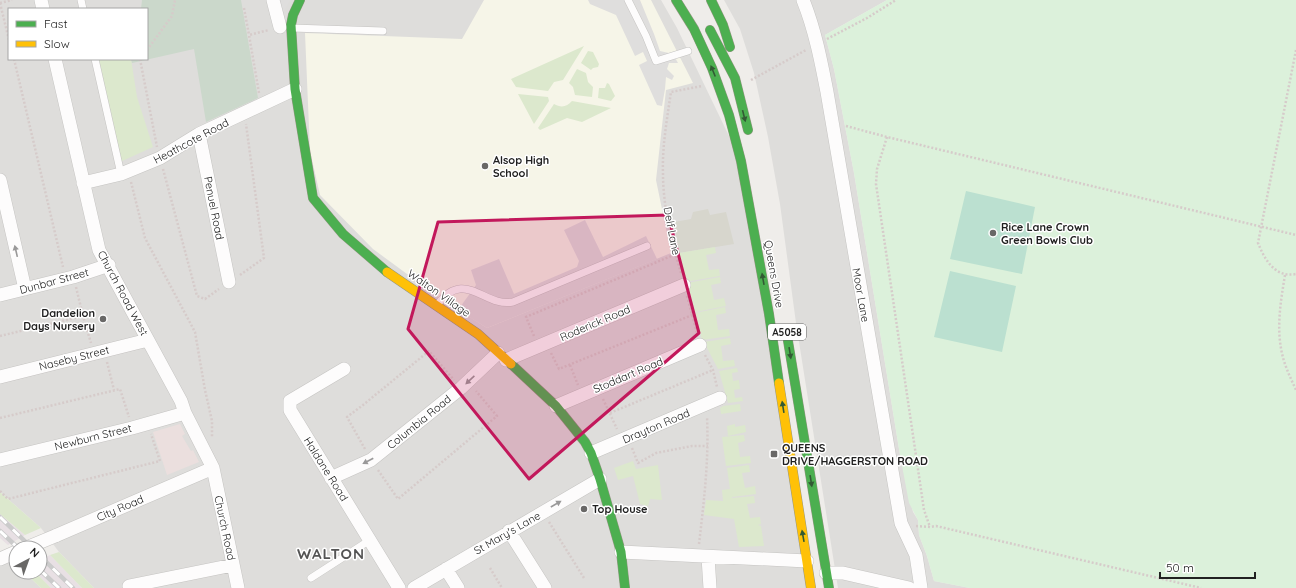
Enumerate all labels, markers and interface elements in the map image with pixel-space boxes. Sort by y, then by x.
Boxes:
legend [8,8,148,60]
text: Fast [44,16,68,31]
text: Slow [44,36,70,51]
one-way arrow [709,64,715,76]
one-way arrow [742,110,748,122]
street label: Heathcote Road [151,115,231,167]
place label: Alsop High School [493,153,549,180]
marker: Alsop High School [480,161,490,171]
street label: Penuel Road [201,175,227,241]
street label: Delf Lane [660,206,684,256]
place label: Rice Lane Crown Green Bowls Club [1001,220,1093,247]
marker: Rice Lane Crown Green Bowls Club [988,228,998,238]
street label: Queens Drive [761,239,787,309]
one-way arrow [13,245,19,257]
street label: Church Road West [95,248,151,338]
street label: Dunbar Street [18,265,90,297]
street label: Walton Village [405,266,473,320]
street label: Moor Lane [849,267,873,323]
one-way arrow [759,273,765,285]
street label: Roderick Road [558,302,632,344]
place label: Dandelion Days Nursery [23,306,95,333]
marker: Dandelion Days Nursery [98,314,108,324]
road number: A5058 [768,324,806,340]
street label: Naseby Street [37,342,111,374]
one-way arrow [787,347,793,359]
street label: Stoddart Road [591,354,665,396]
one-way arrow [465,375,475,385]
street label: Columbia Road [384,392,454,452]
one-way arrow [780,401,786,413]
street label: Drayton Road [620,406,692,446]
street label: Newburn Street [53,421,133,453]
street label: Haldane Road [301,434,351,504]
place label: QUEENS DRIVE/HAGGERSTON ROAD [782,441,928,468]
marker: QUEENS DRIVE/HAGGERSTON ROAD [769,449,779,459]
one-way arrow [362,458,374,464]
one-way arrow [808,475,814,488]
street label: City Road [94,492,146,524]
street label: Church Road [211,494,239,562]
one-way arrow [550,501,562,508]
place label: Top House [592,502,648,516]
marker: Top House [579,504,589,514]
street label: St Mary's Lane [471,508,543,558]
one-way arrow [800,530,806,542]
north arrow [8,540,48,580]
district label: WALTON [297,544,365,563]
text: N [27,545,42,560]
scale bar [1160,554,1255,580]
text: 50 m [1166,560,1194,575]

